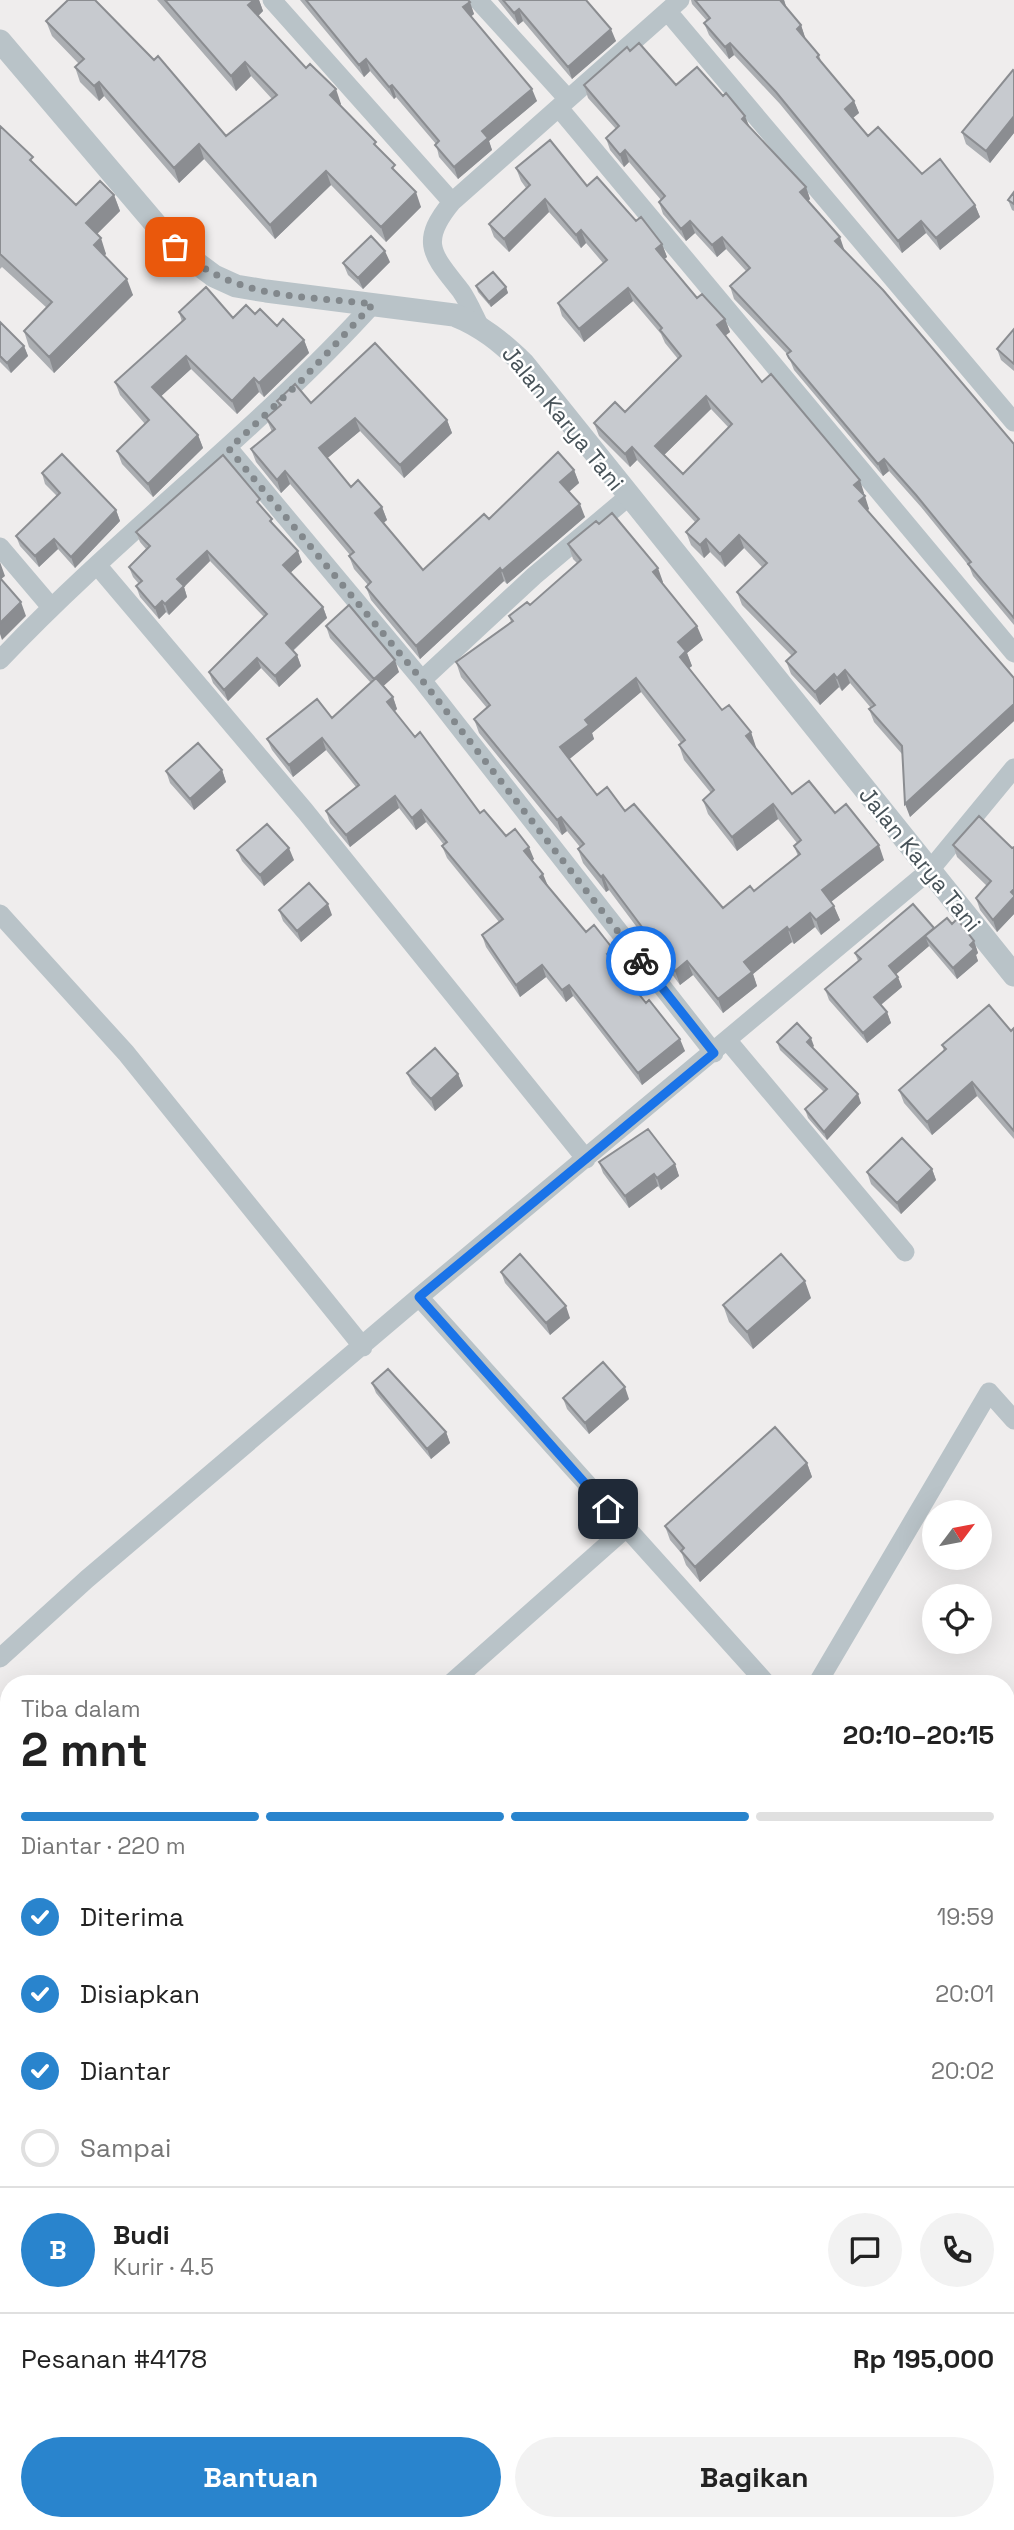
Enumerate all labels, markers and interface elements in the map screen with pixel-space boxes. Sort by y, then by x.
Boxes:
pin [145,217,205,277]
icon: bag [156,228,194,266]
street label: Jalan Karya Tani [495,339,631,497]
street label: Jalan Karya Tani [852,780,988,938]
courier [606,926,676,996]
icon: bike [622,942,660,980]
pin [578,1479,638,1539]
icon: home [589,1490,627,1528]
north arrow [922,1500,992,1570]
map controls [922,1500,992,1654]
button: locate [922,1584,992,1654]
text: Tiba dalam [21,1694,141,1724]
text: 20:10–20:15 [843,1718,994,1752]
text: 2 mnt [21,1721,148,1779]
text: Diantar · 220 m [21,1831,186,1861]
icon: check [21,1898,59,1936]
text: Diterima [80,1900,184,1934]
text: 19:59 [937,1902,994,1932]
icon: check [21,1975,59,2013]
text: Disiapkan [80,1977,200,2011]
text: 20:01 [935,1979,994,2009]
icon: check [21,2052,59,2090]
text: Diantar [80,2054,171,2088]
text: 20:02 [931,2056,994,2086]
text: Sampai [80,2131,171,2165]
button: chat [828,2213,902,2287]
button: phone [920,2213,994,2287]
text: Budi [113,2218,170,2252]
text: B [49,2233,67,2267]
text: Kurir · 4.5 [113,2252,214,2282]
text: Pesanan #4178 [21,2342,207,2376]
text: Rp 195,000 [853,2342,994,2376]
button: Bantuan [21,2437,501,2517]
button: Bagikan [515,2437,994,2517]

